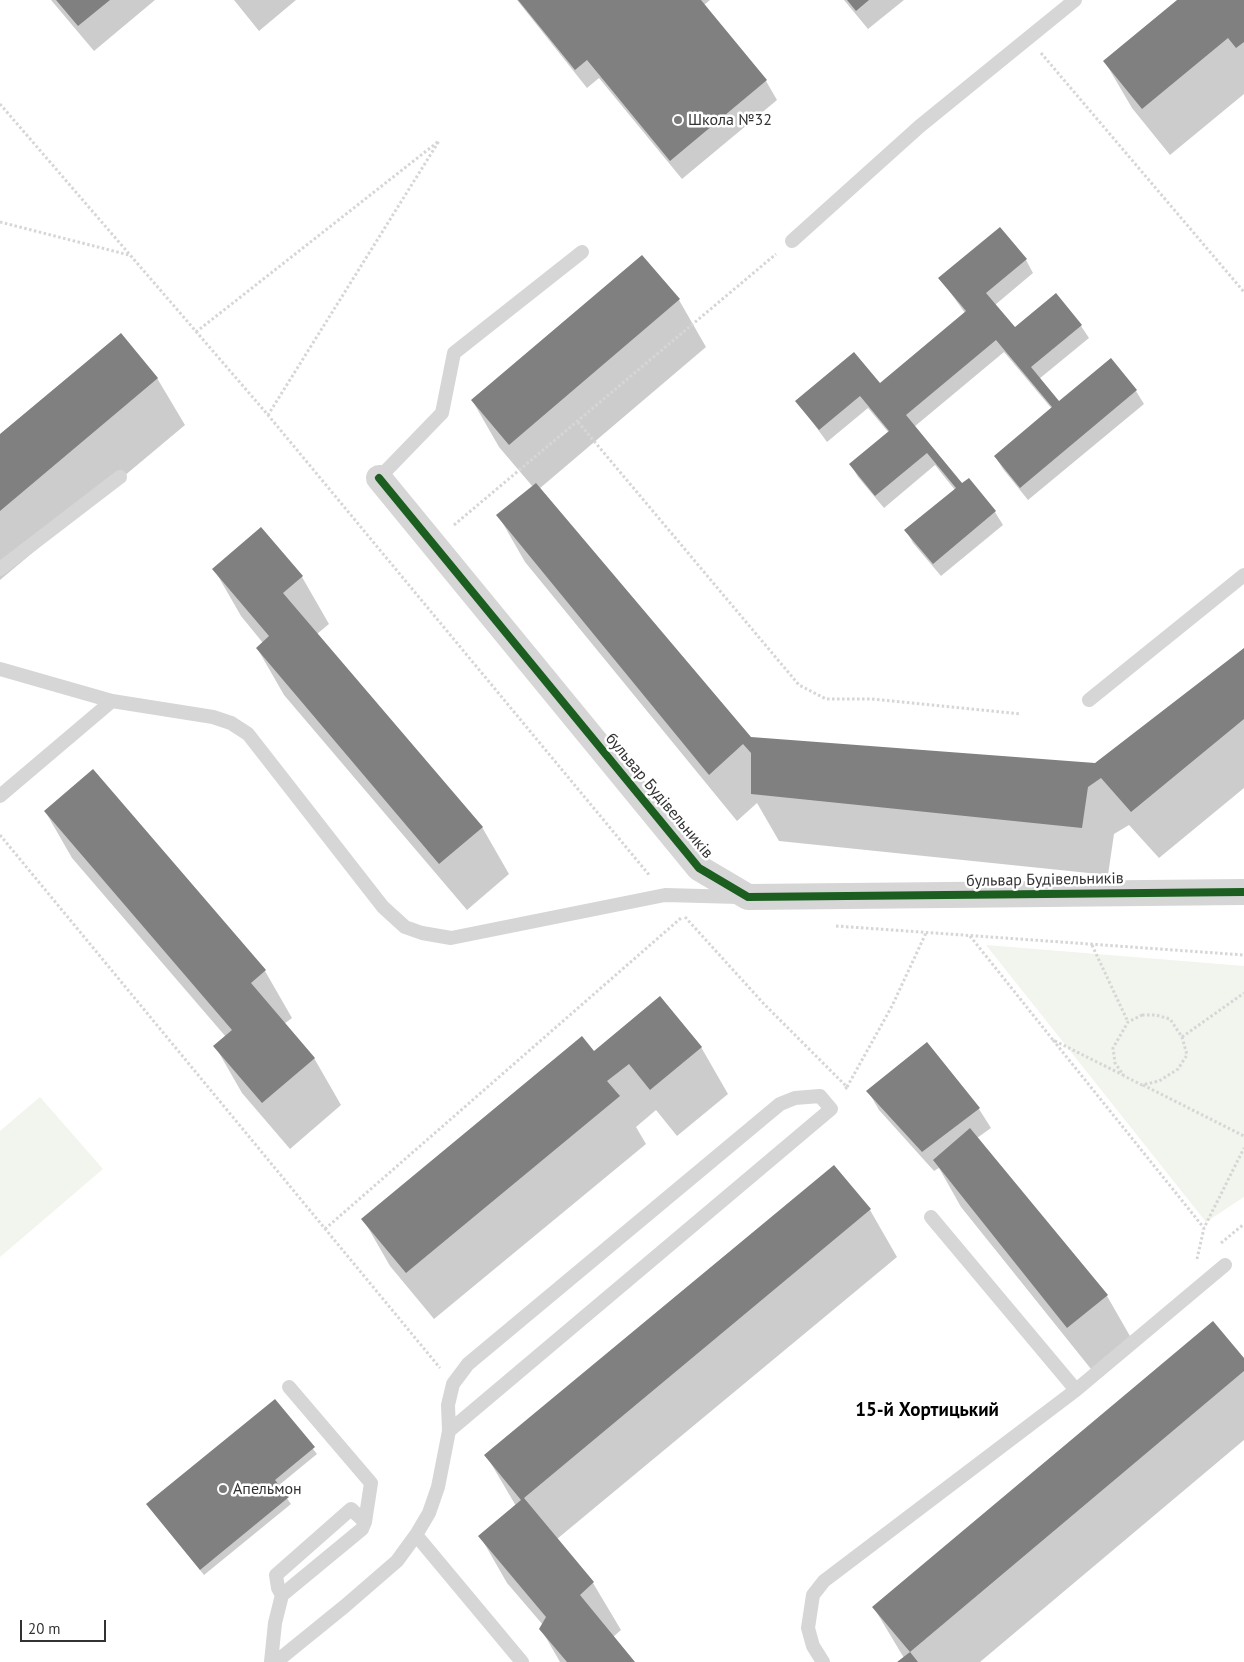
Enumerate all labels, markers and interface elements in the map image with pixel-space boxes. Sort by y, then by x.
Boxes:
place label: Школа №32 [688,110,772,130]
marker: Школа №32 [672,114,684,126]
street label: бульвар Будівельників [601,730,717,862]
street label: бульвар Будівельників [966,869,1124,891]
district label: 15-й Хортицький [855,1400,999,1422]
place label: Апельмон [233,1479,302,1499]
marker: Апельмон [217,1483,229,1495]
scale bar [22,1610,109,1642]
text: 20 m [28,1619,61,1638]

